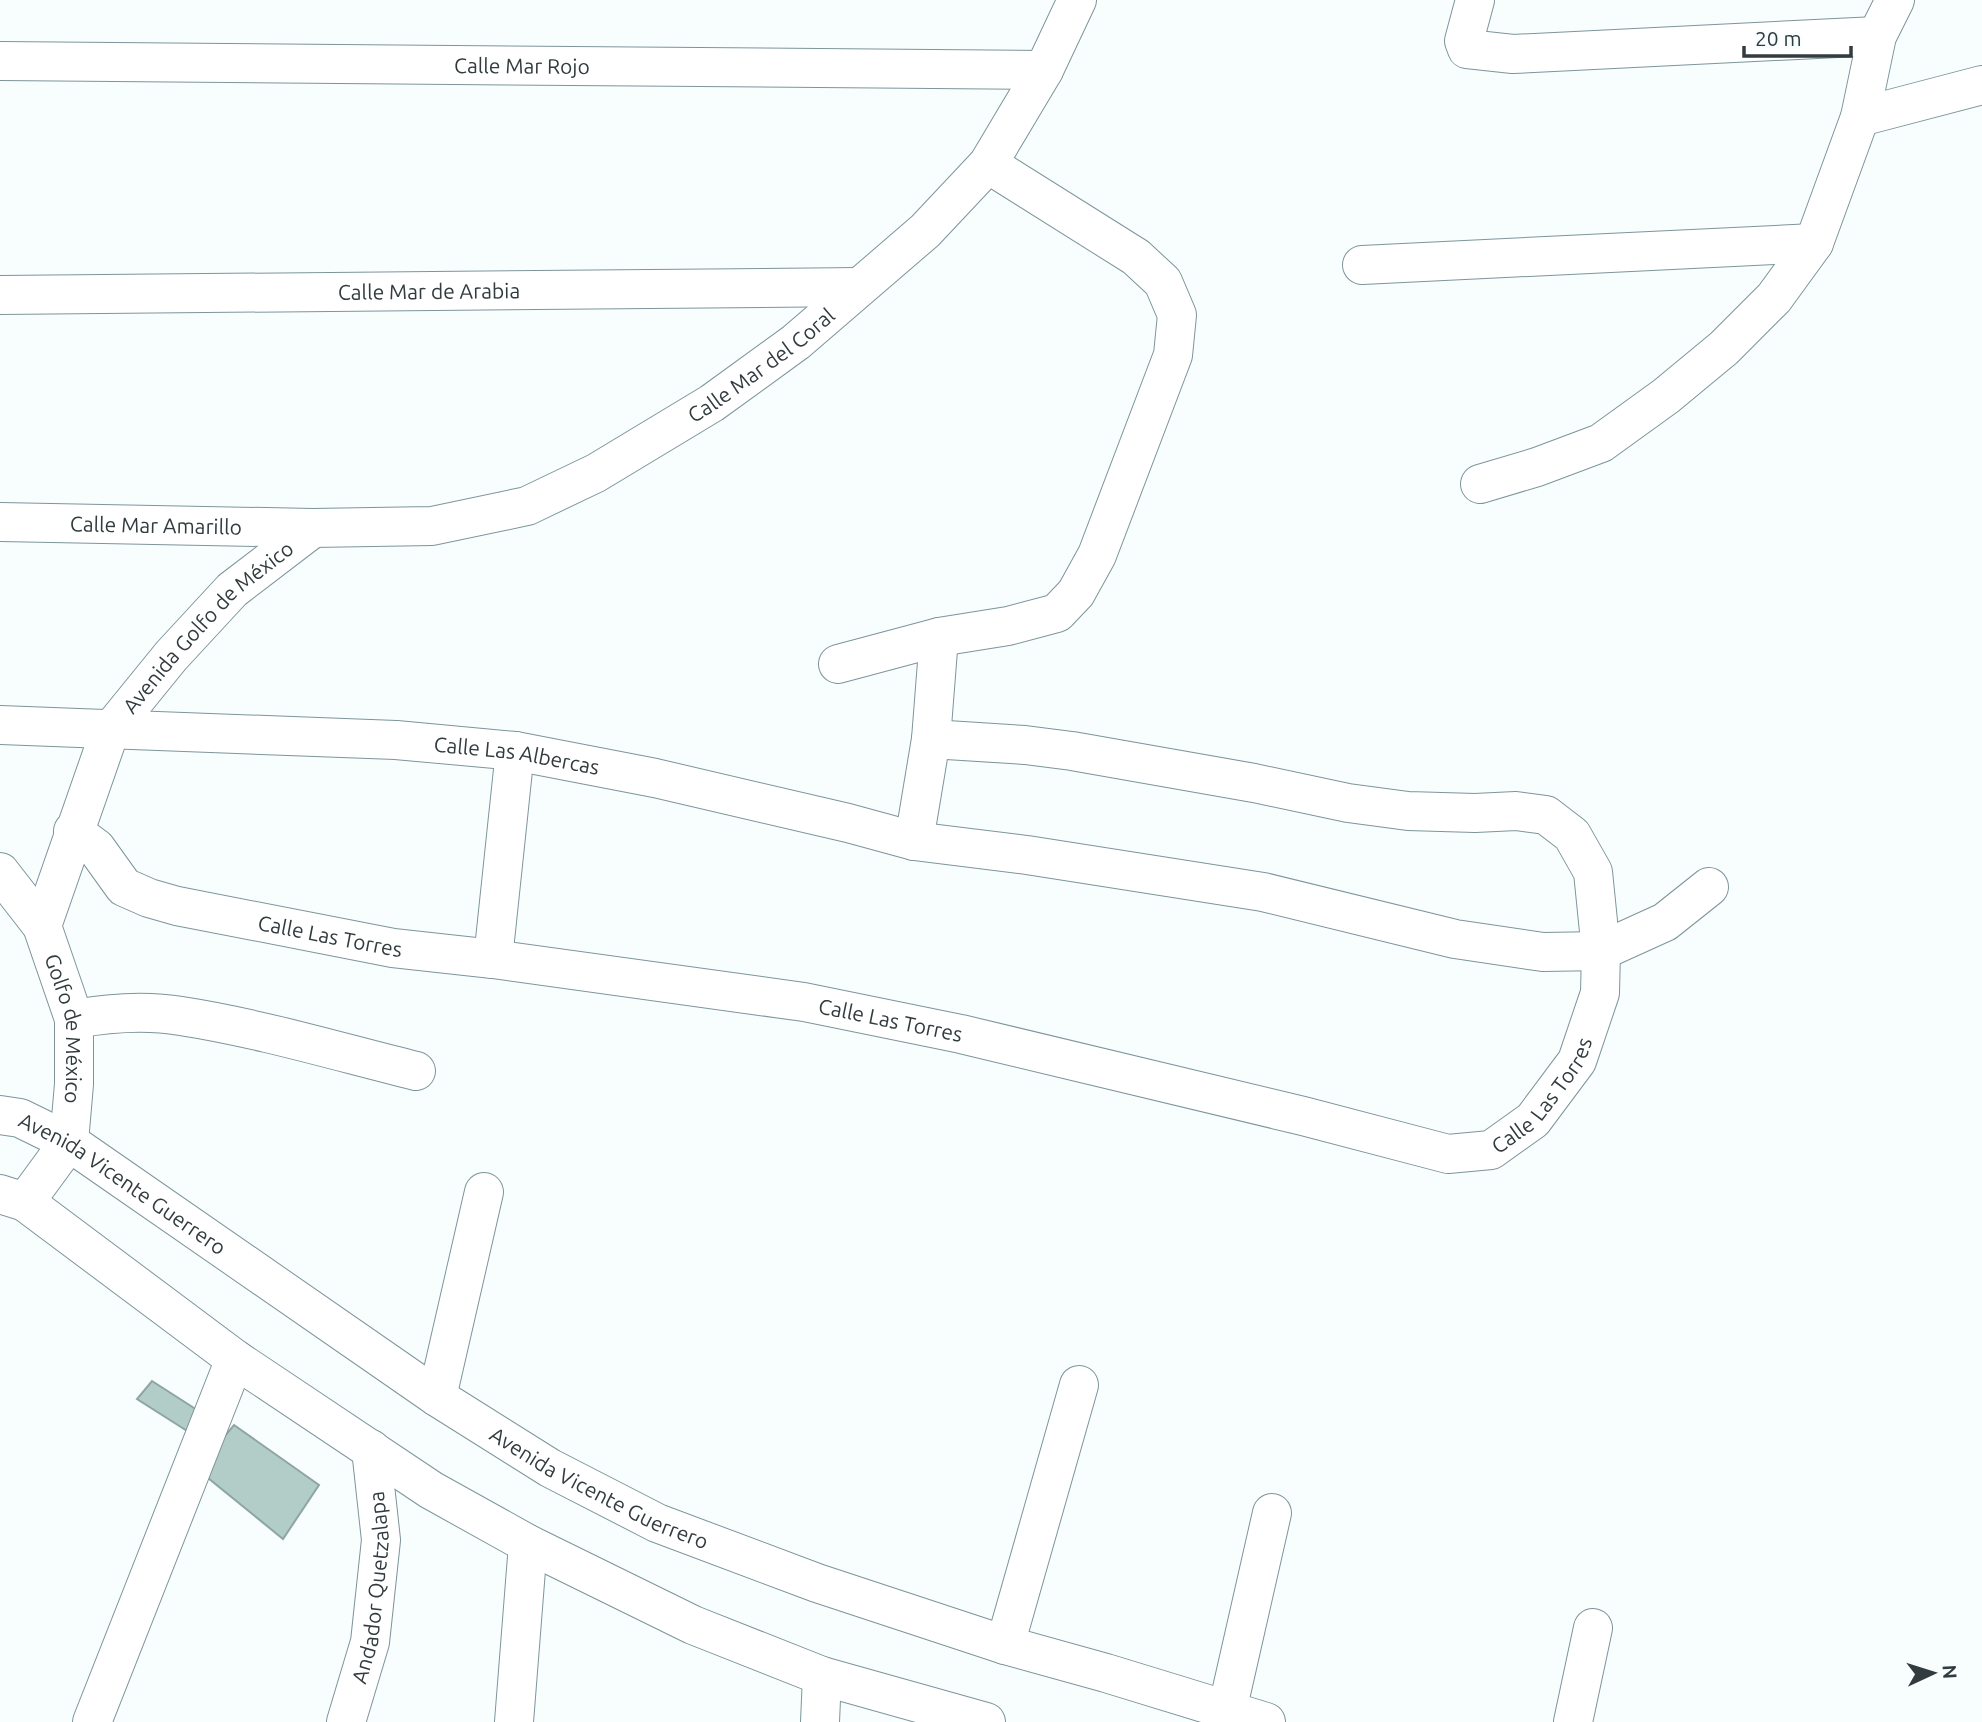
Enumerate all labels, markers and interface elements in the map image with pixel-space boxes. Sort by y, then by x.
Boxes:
scale bar [1744,14,1851,58]
text: 20 m [1755,26,1802,50]
street label: Calle Mar Rojo [454,53,590,78]
street label: Calle Mar de Arabia [338,278,520,304]
street label: Calle Mar del Coral [683,303,839,427]
street label: Calle Mar Amarillo [70,511,242,539]
street label: Avenida Golfo de México [118,536,298,718]
street label: Calle Las Albercas [433,732,602,779]
street label: Calle Las Torres [256,910,403,961]
street label: Golfo de México [40,950,86,1105]
street label: Calle Las Torres [817,993,965,1046]
street label: Calle Las Torres [1487,1034,1596,1158]
street label: Avenida Vicente Guerrero [15,1107,231,1259]
street label: Avenida Vicente Guerrero [486,1422,712,1553]
street label: Andador Quetzalapa [346,1490,393,1686]
north arrow [1898,1638,1968,1708]
text: N [1938,1664,1961,1680]

